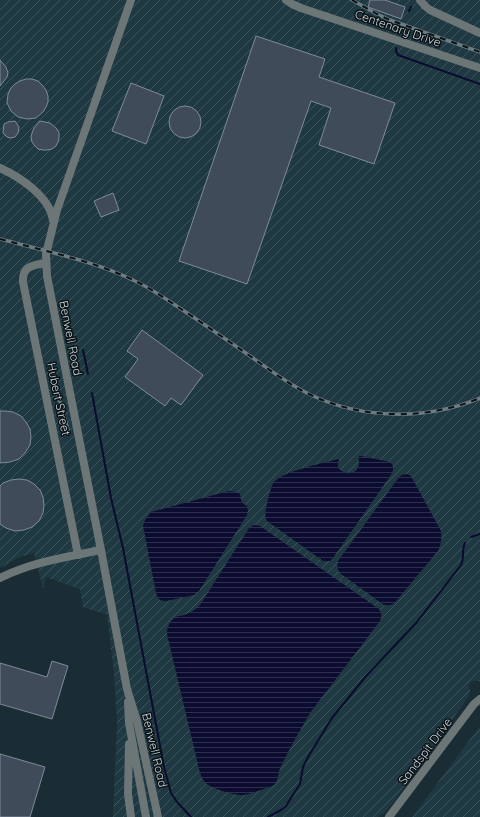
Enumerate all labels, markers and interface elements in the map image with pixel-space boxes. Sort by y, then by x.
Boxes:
street label: Centenary Drive [353,6,443,50]
street label: Benwell Road [56,299,86,377]
street label: Hubert Street [44,361,74,437]
street label: Benwell Road [139,711,171,789]
street label: Sandspit Drive [395,714,455,787]

